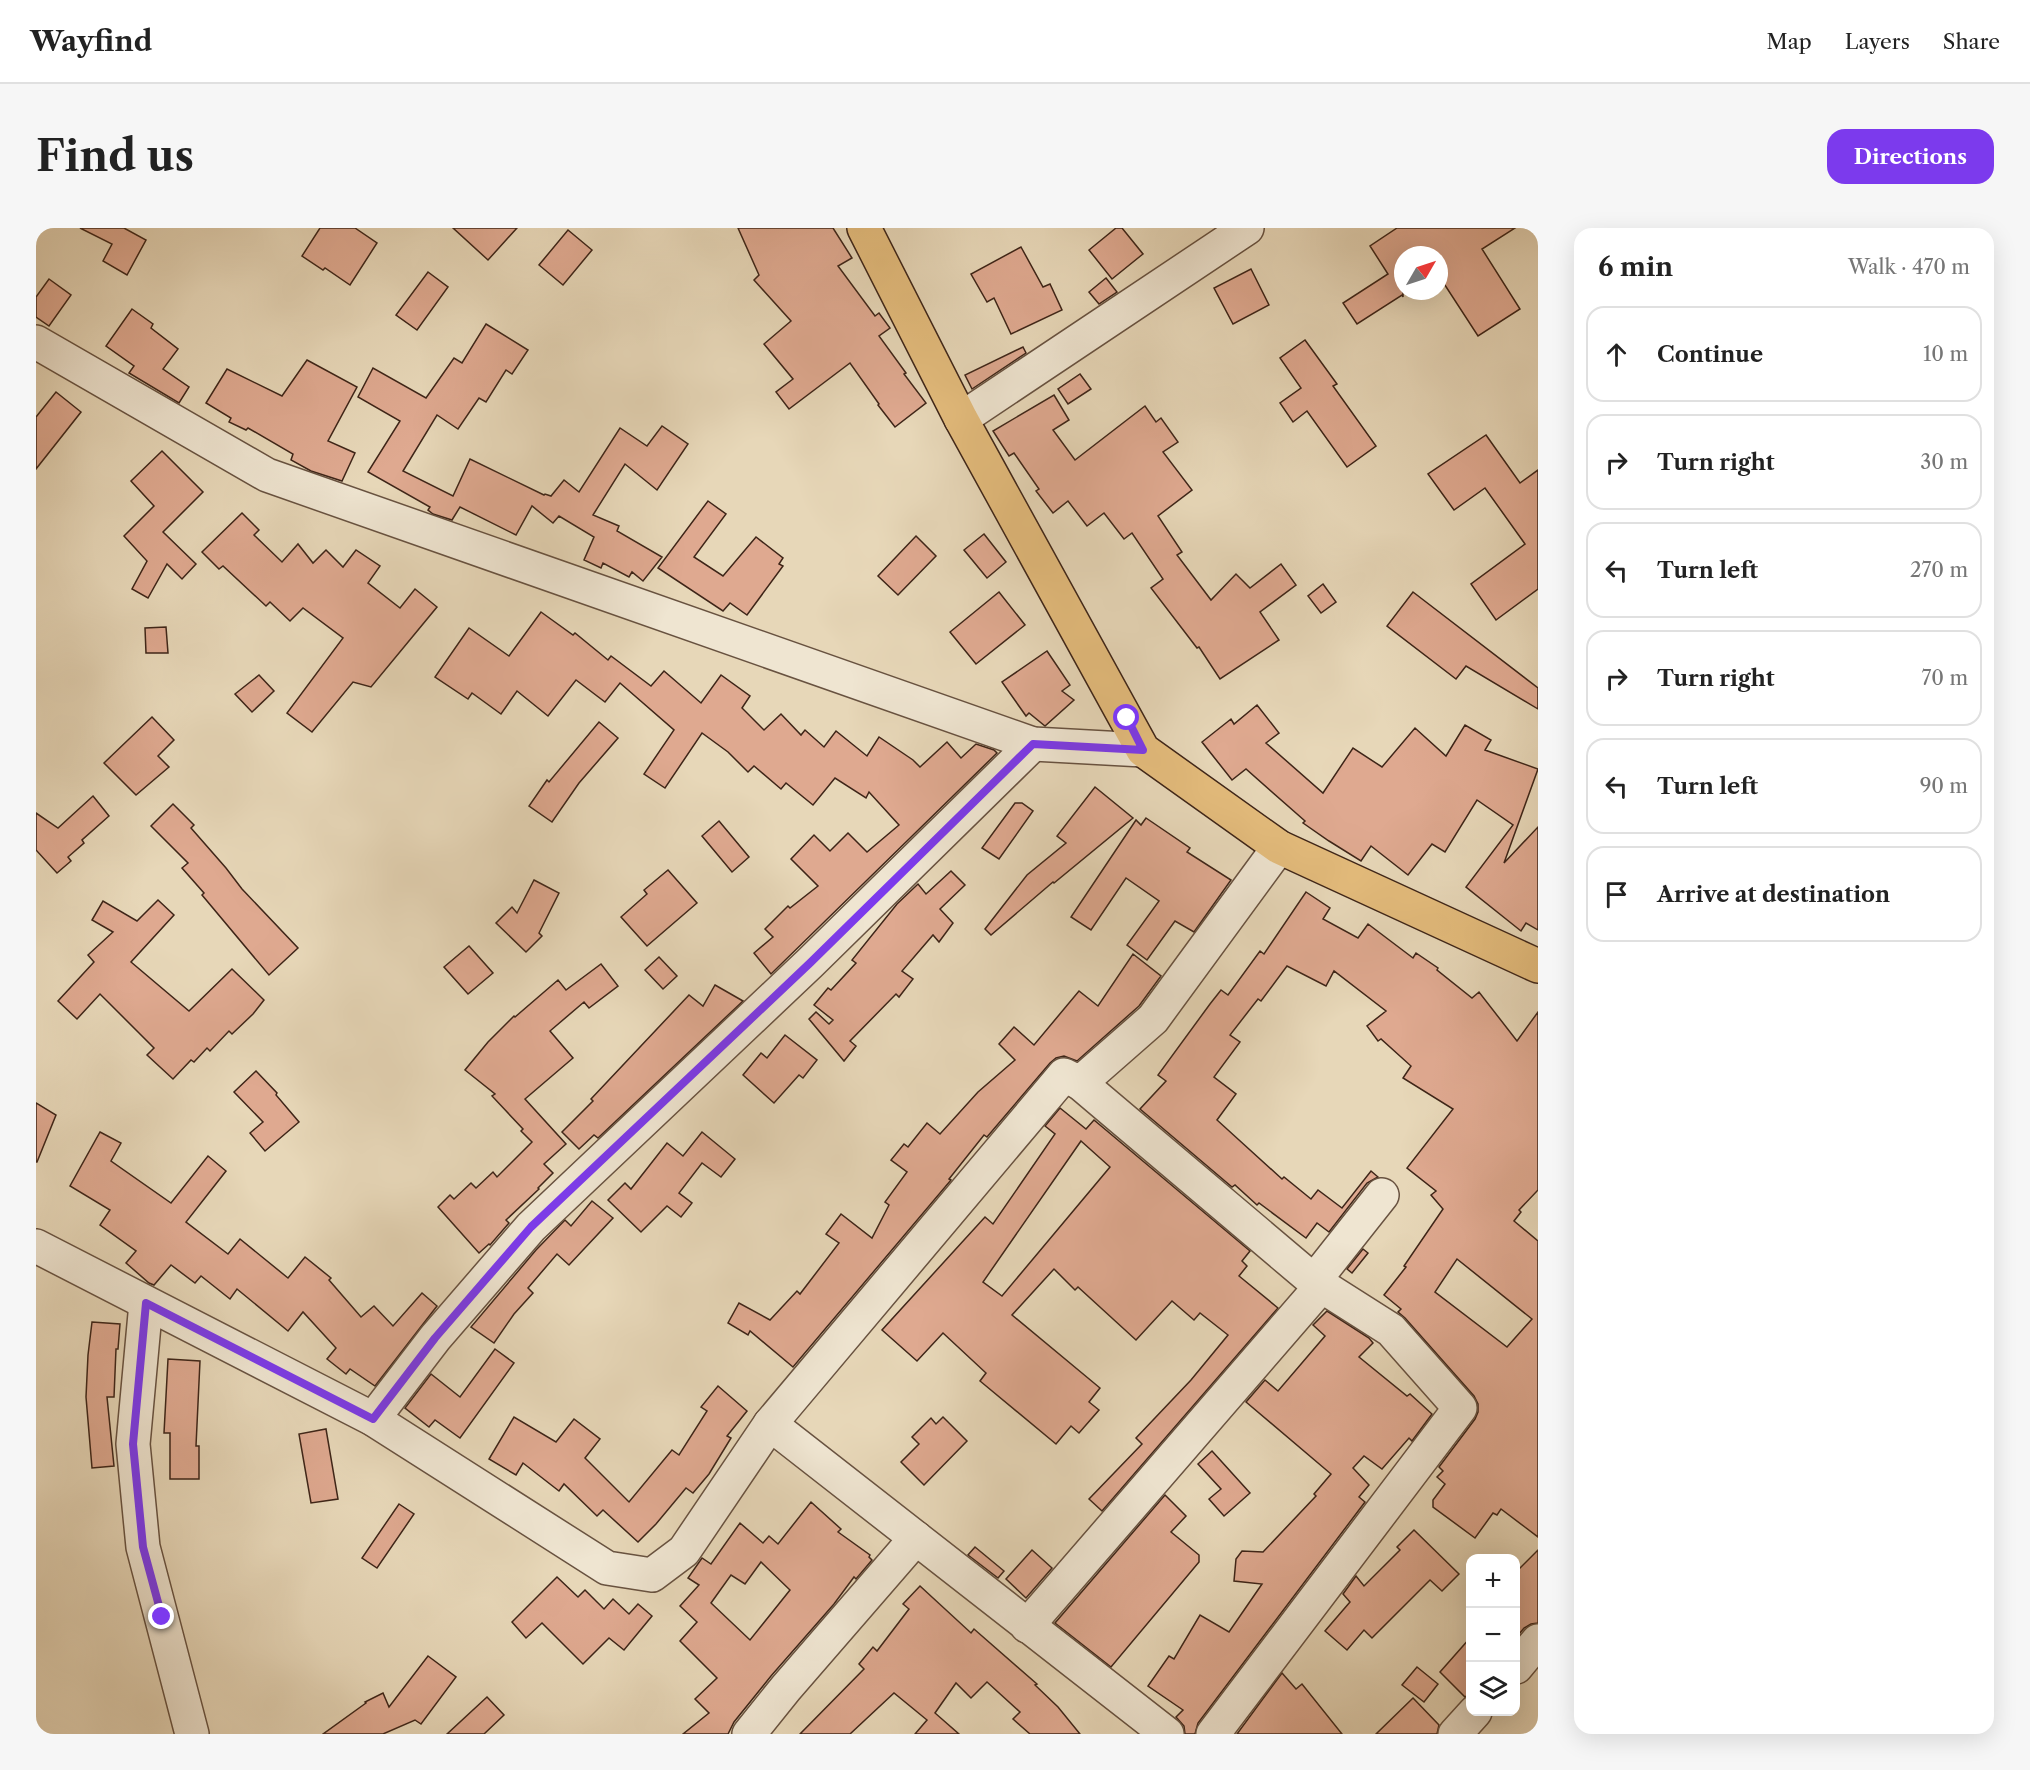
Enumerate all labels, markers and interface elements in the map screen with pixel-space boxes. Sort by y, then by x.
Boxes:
text: Wayfind [30,24,152,58]
text: Map [1767,29,1812,54]
text: Layers [1845,29,1910,54]
text: Share [1943,29,2000,54]
button: Directions [1827,129,1994,184]
text: Find us [36,130,194,182]
north arrow [1394,246,1448,300]
text: 6 min [1598,251,1673,283]
text: Walk · 470 m [1848,255,1970,279]
icon: ahead [1600,338,1633,371]
text: Continue [1657,341,1763,368]
text: 10 m [1923,342,1968,366]
icon: right [1600,446,1633,479]
text: Turn right [1657,449,1775,476]
text: 30 m [1920,450,1968,474]
icon: left [1600,554,1633,587]
text: Turn left [1657,557,1758,584]
text: 270 m [1910,558,1968,582]
icon: right [1600,662,1633,695]
text: Turn right [1657,665,1775,692]
text: 70 m [1922,666,1968,690]
route start [1113,704,1139,730]
icon: left [1600,770,1633,803]
text: Turn left [1657,773,1758,800]
text: 90 m [1920,774,1968,798]
icon: arrive [1600,878,1633,911]
text: Arrive at destination [1657,881,1890,908]
map controls [1466,1554,1520,1716]
button: + [1466,1554,1520,1608]
route end [148,1603,174,1629]
button: − [1466,1608,1520,1662]
button: layers [1466,1662,1520,1716]

